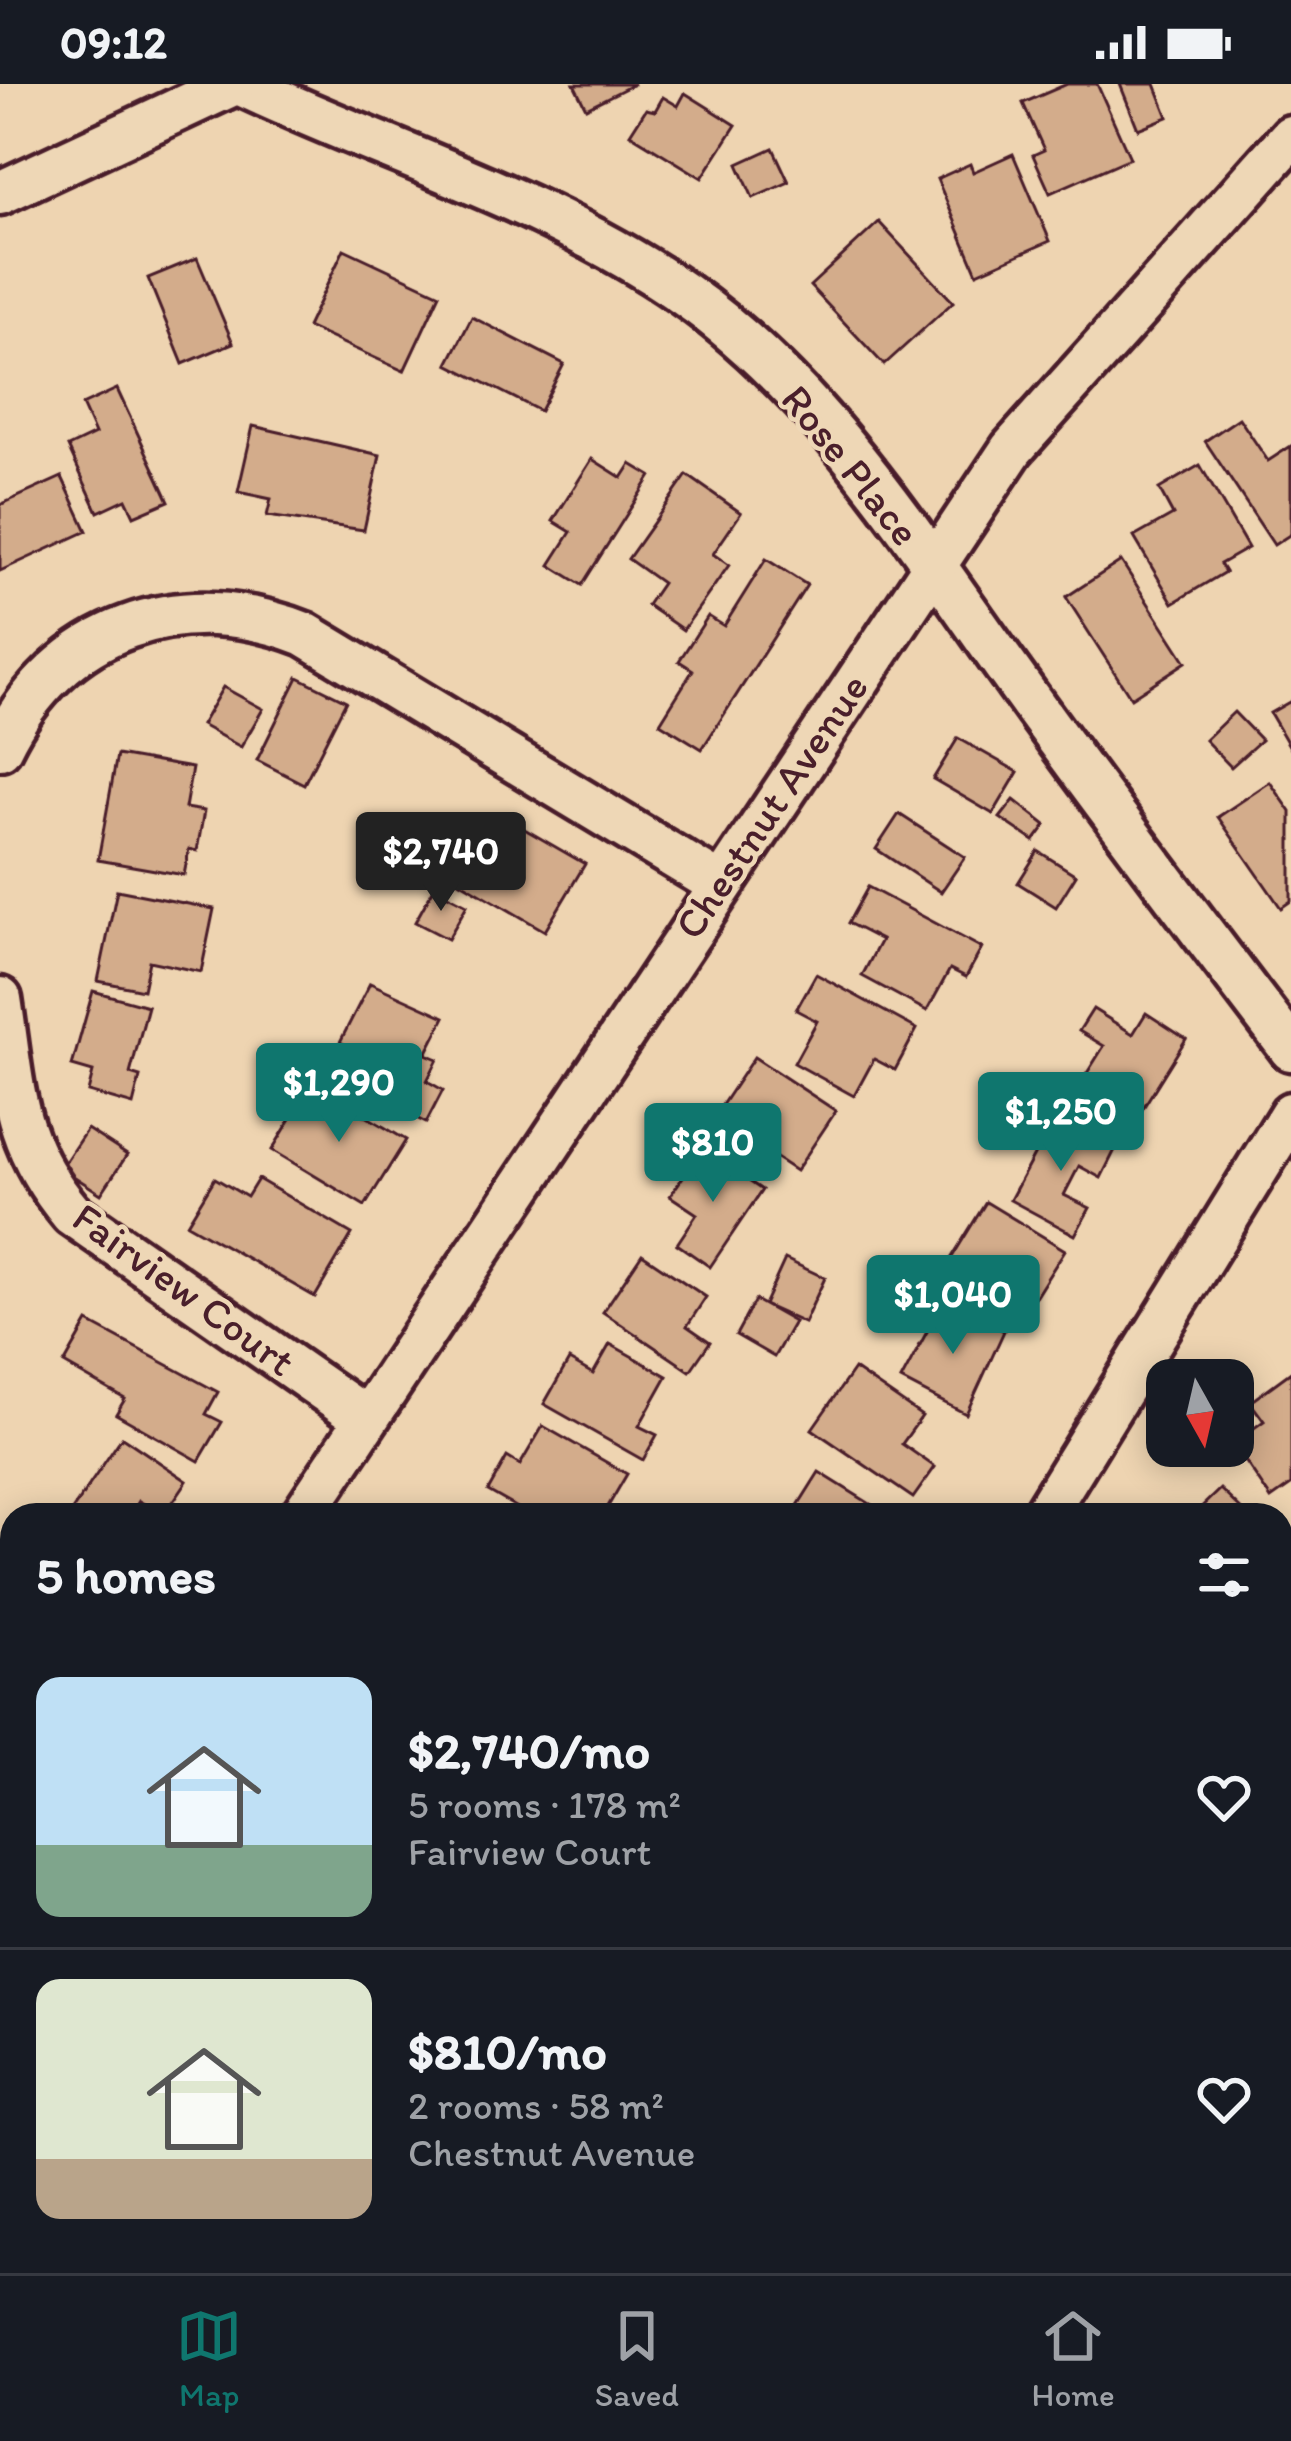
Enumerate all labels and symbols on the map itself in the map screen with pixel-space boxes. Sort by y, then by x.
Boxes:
street label: Rose Place [771,374,931,556]
street label: Chestnut Avenue [663,663,879,949]
pin: $2,740 [343,812,539,914]
pin: $1,290 [241,1043,437,1145]
pin: $1,250 [963,1072,1159,1174]
pin: $810 [642,1103,784,1205]
street label: Fairview Court [63,1191,305,1387]
pin: $1,040 [855,1255,1051,1357]
north arrow [1146,1359,1254,1467]

